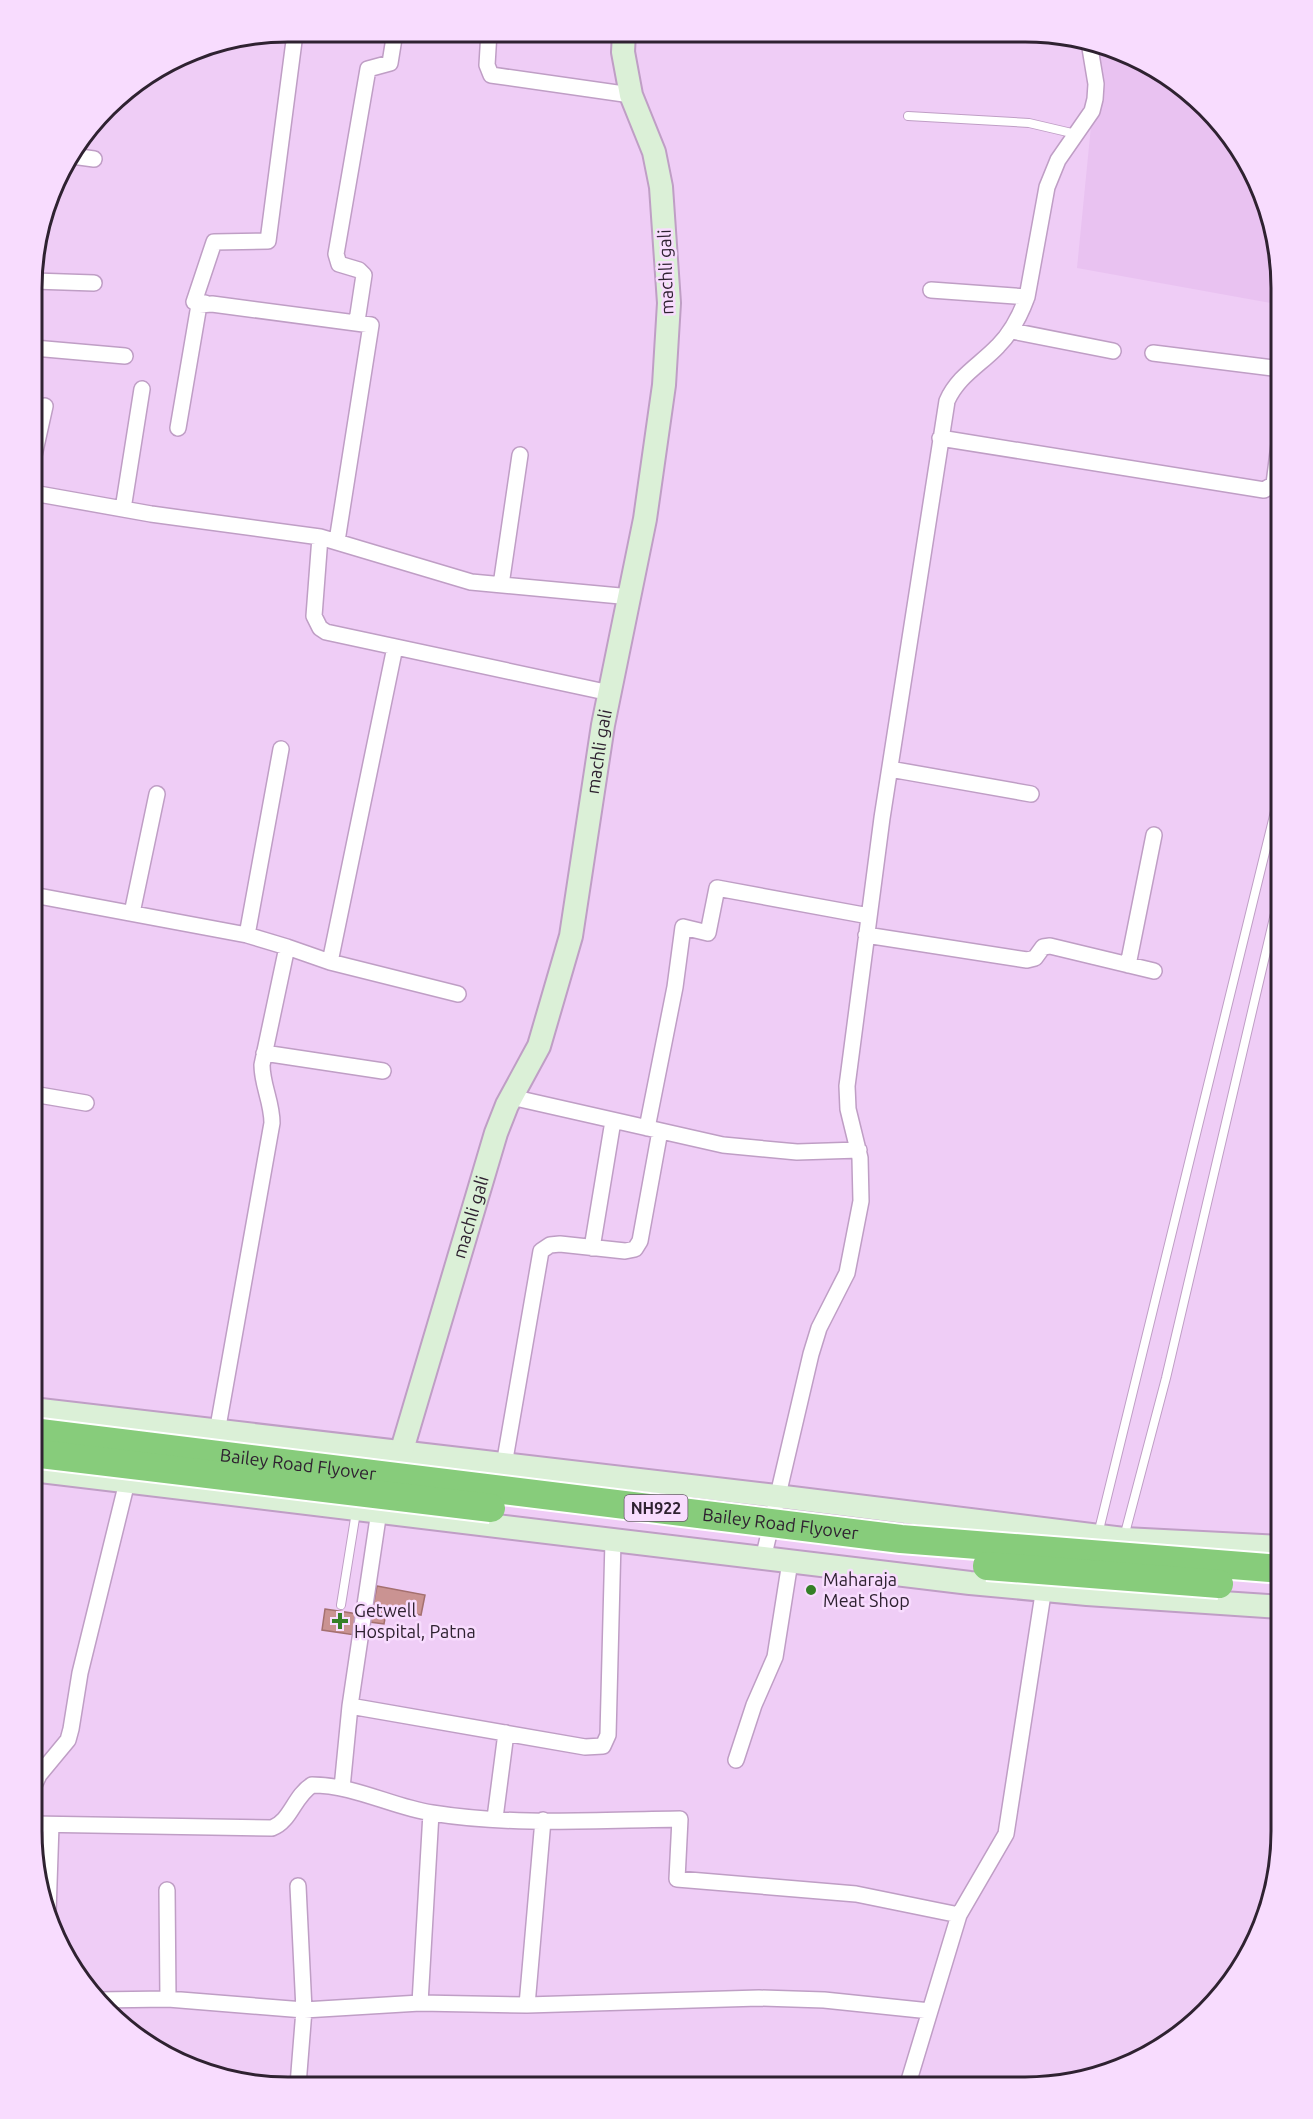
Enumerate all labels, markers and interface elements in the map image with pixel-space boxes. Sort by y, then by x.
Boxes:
street label: machli gali [654,229,676,315]
street label: machli gali [582,707,615,795]
street label: machli gali [448,1173,492,1261]
street label: Bailey Road Flyover [219,1444,377,1483]
road number: NH922 [624,1495,688,1521]
street label: Bailey Road Flyover [701,1504,860,1543]
place label: Maharaja Meat Shop [823,1569,910,1610]
marker: Maharaja Meat Shop [804,1583,818,1597]
place label: Getwell Hospital, Patna [354,1600,476,1641]
marker: Getwell Hospital, Patna [331,1612,349,1630]

